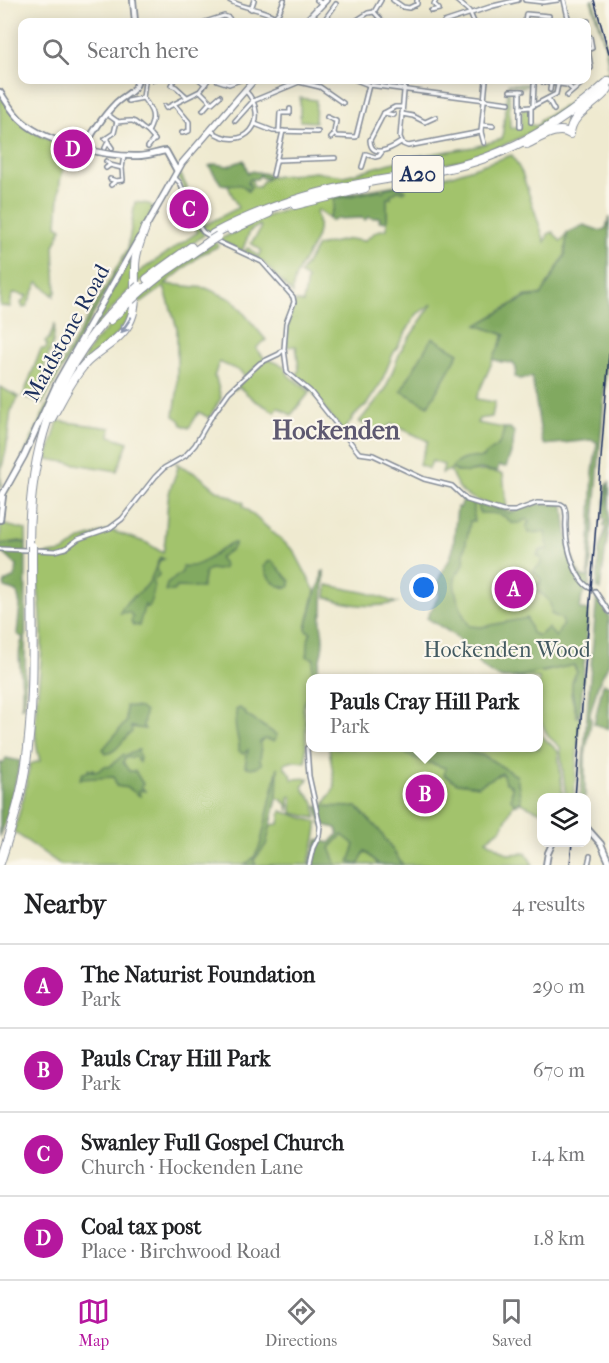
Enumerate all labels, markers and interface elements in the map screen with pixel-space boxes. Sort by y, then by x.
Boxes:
search box [18,18,591,84]
icon: search [39,35,72,68]
text: Search here [87,38,199,64]
pin: D [54,126,92,172]
road number: A20 [392,156,444,192]
pin: C [170,186,208,232]
street label: Maidstone Road [19,259,116,406]
one-way arrow [120,317,132,333]
district label: Hockenden [272,415,401,446]
pin: A [494,566,534,612]
your location [409,573,438,602]
park label: Hockenden Wood [423,637,592,663]
popup [306,674,543,752]
text: Pauls Cray Hill Park [330,689,519,715]
text: Park [330,715,370,738]
pin: B [406,772,444,816]
map controls [537,793,591,847]
button: layers [537,793,591,847]
text: Nearby [24,889,106,920]
text: 4 results [512,893,585,916]
text: The Naturist Foundation [81,962,315,988]
text: A [37,975,50,998]
text: 290 m [532,975,585,998]
text: Park [81,988,121,1011]
text: Pauls Cray Hill Park [81,1046,270,1072]
text: B [37,1059,50,1082]
text: 670 m [533,1059,585,1082]
text: Park [81,1072,121,1095]
text: Swanley Full Gospel Church [81,1130,344,1156]
text: C [37,1143,50,1166]
text: 1.4 km [530,1143,585,1166]
text: Church · Hockenden Lane [81,1156,303,1179]
text: Coal tax post [81,1214,201,1240]
text: D [36,1227,51,1250]
text: 1.8 km [533,1227,585,1250]
text: Place · Birchwood Road [81,1240,281,1263]
tab: Map [77,1295,110,1350]
tab: Directions [265,1295,337,1350]
tab: Saved [492,1295,532,1350]

